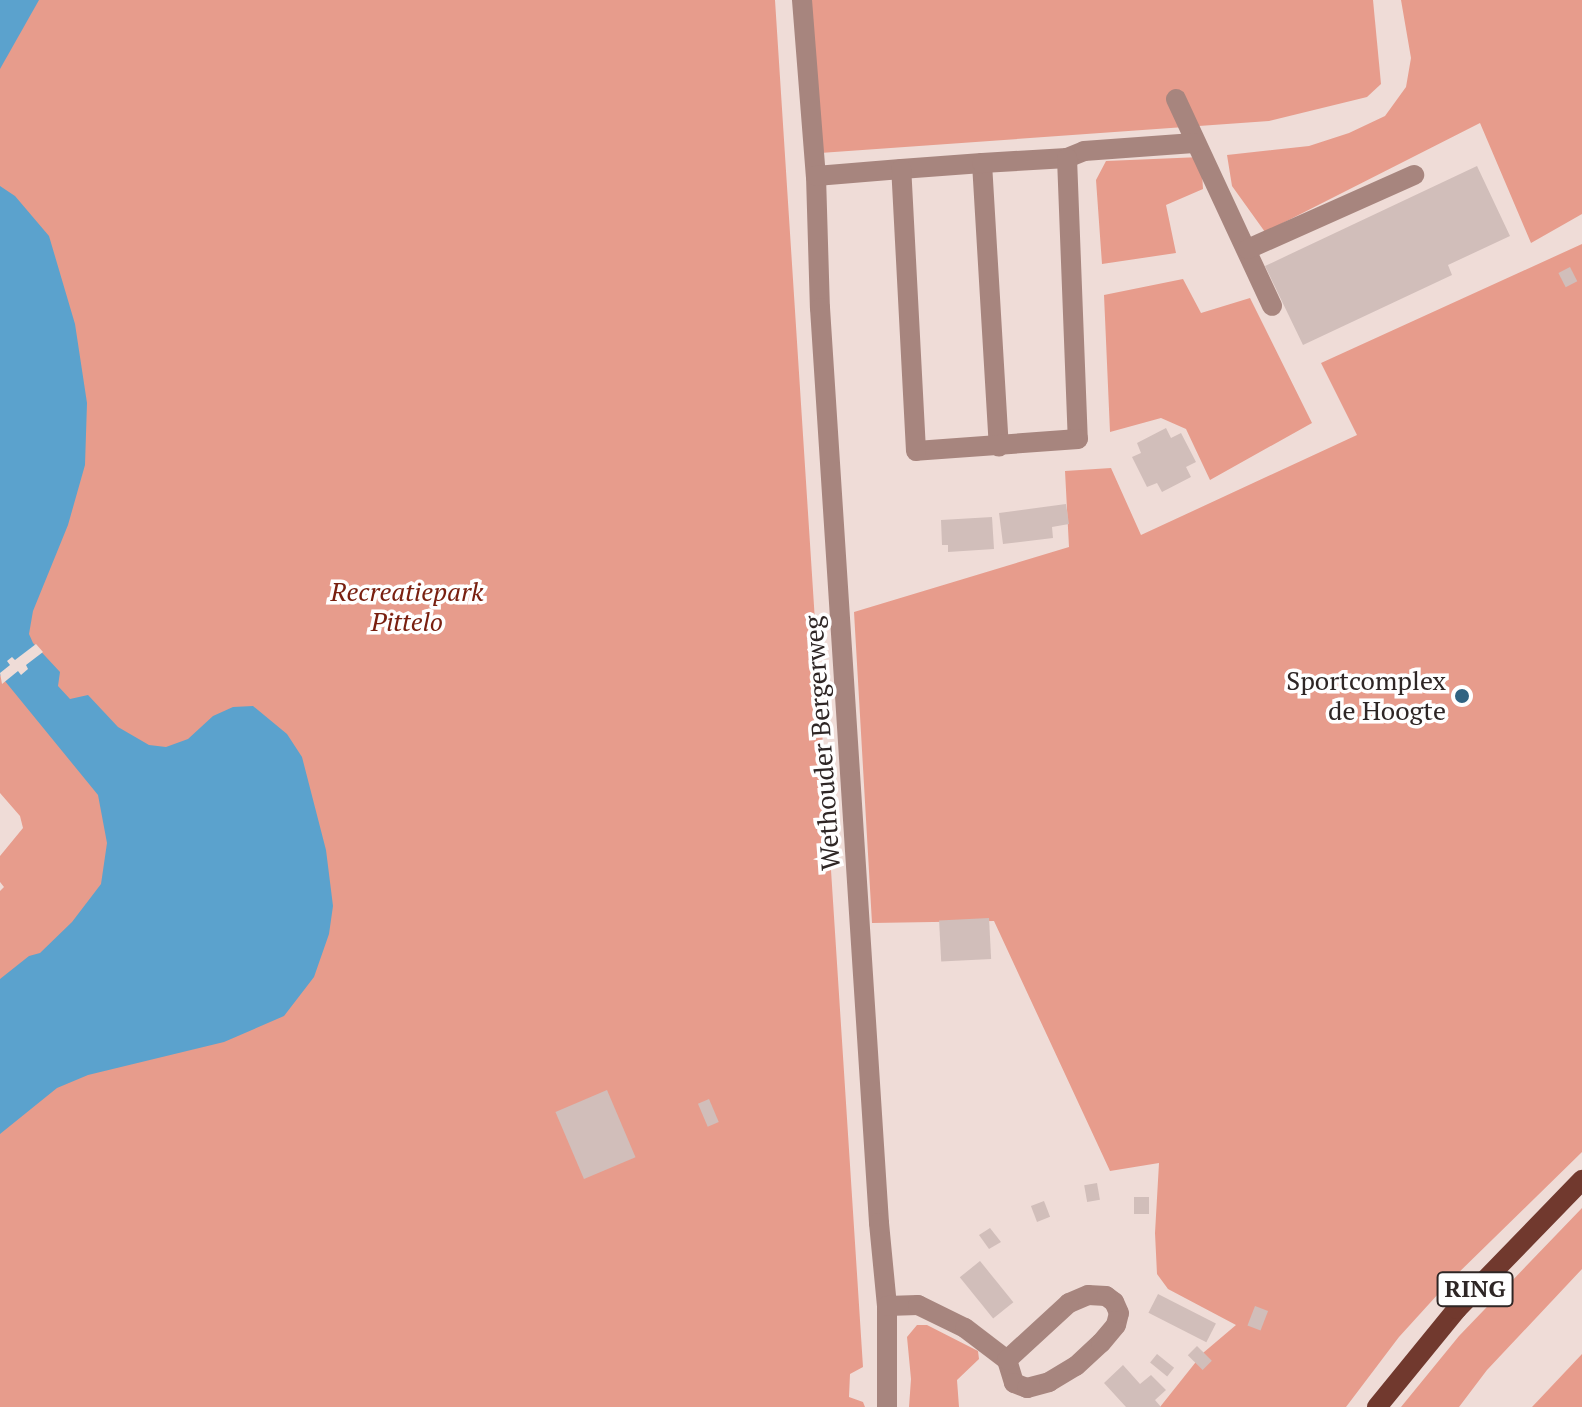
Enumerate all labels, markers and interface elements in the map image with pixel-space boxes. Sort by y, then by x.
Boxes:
park label: Recreatiepark Pittelo [331,576,483,638]
street label: Wethouder Bergerweg [798,615,846,871]
place label: Sportcomplex de Hoogte [1286,665,1446,726]
marker: Sportcomplex de Hoogte [1453,687,1471,705]
road number: RING [1435,1269,1515,1309]

